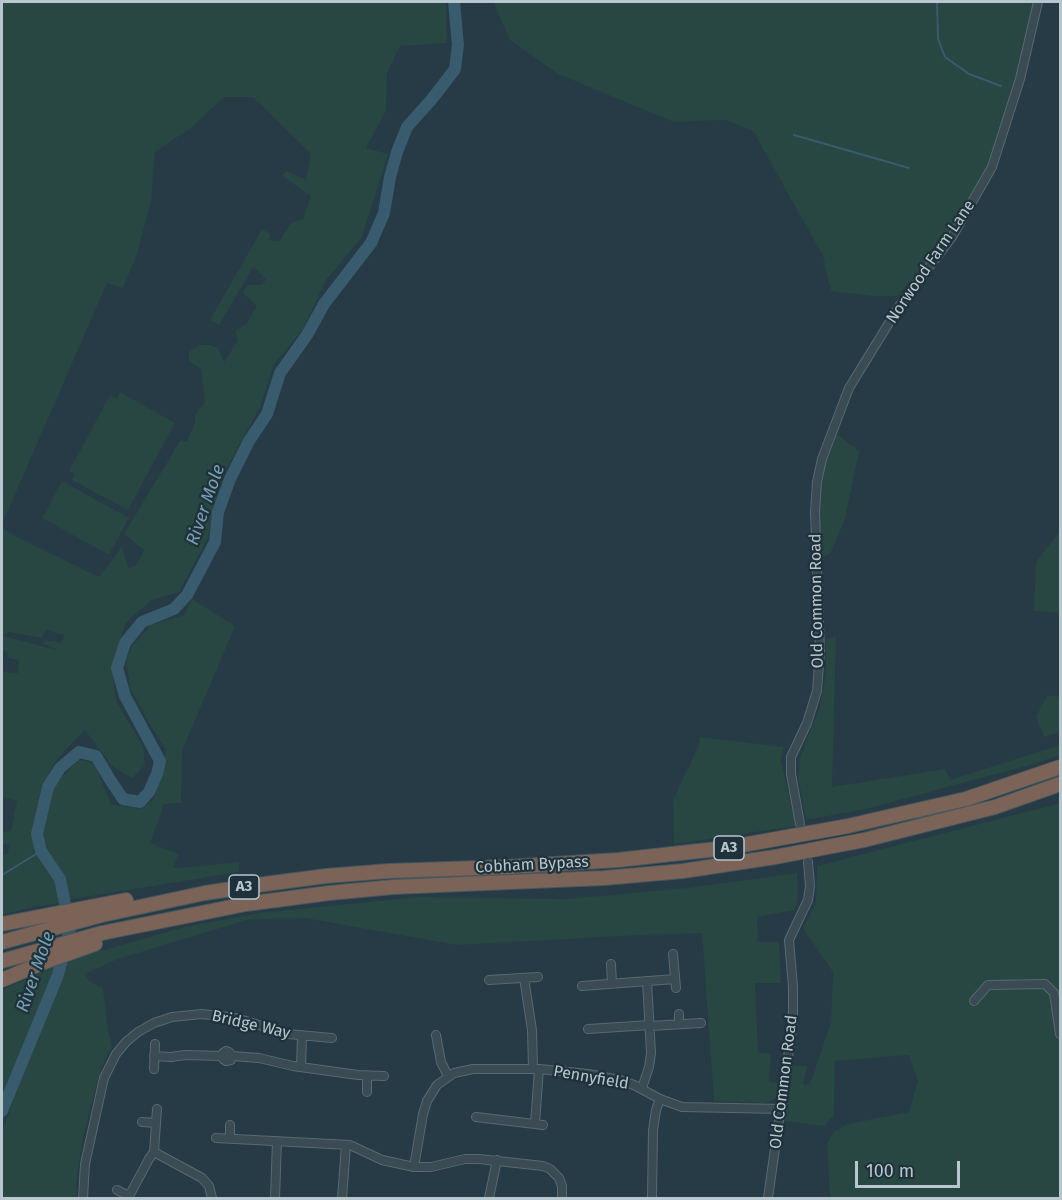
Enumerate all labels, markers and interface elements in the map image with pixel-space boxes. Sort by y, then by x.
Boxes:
street label: Norwood Farm Lane [883,197,979,327]
water label: River Mole [182,462,230,548]
street label: Old Common Road [806,533,828,669]
road number: A3 [714,836,744,860]
street label: Cobham Bypass [475,852,589,878]
road number: A3 [229,875,259,899]
water label: River Mole [12,929,60,1015]
street label: Bridge Way [210,1007,292,1043]
street label: Old Common Road [766,1014,802,1150]
street label: Pennyfield [552,1062,630,1094]
scale bar [858,1149,963,1187]
text: 100 m [866,1160,914,1182]

